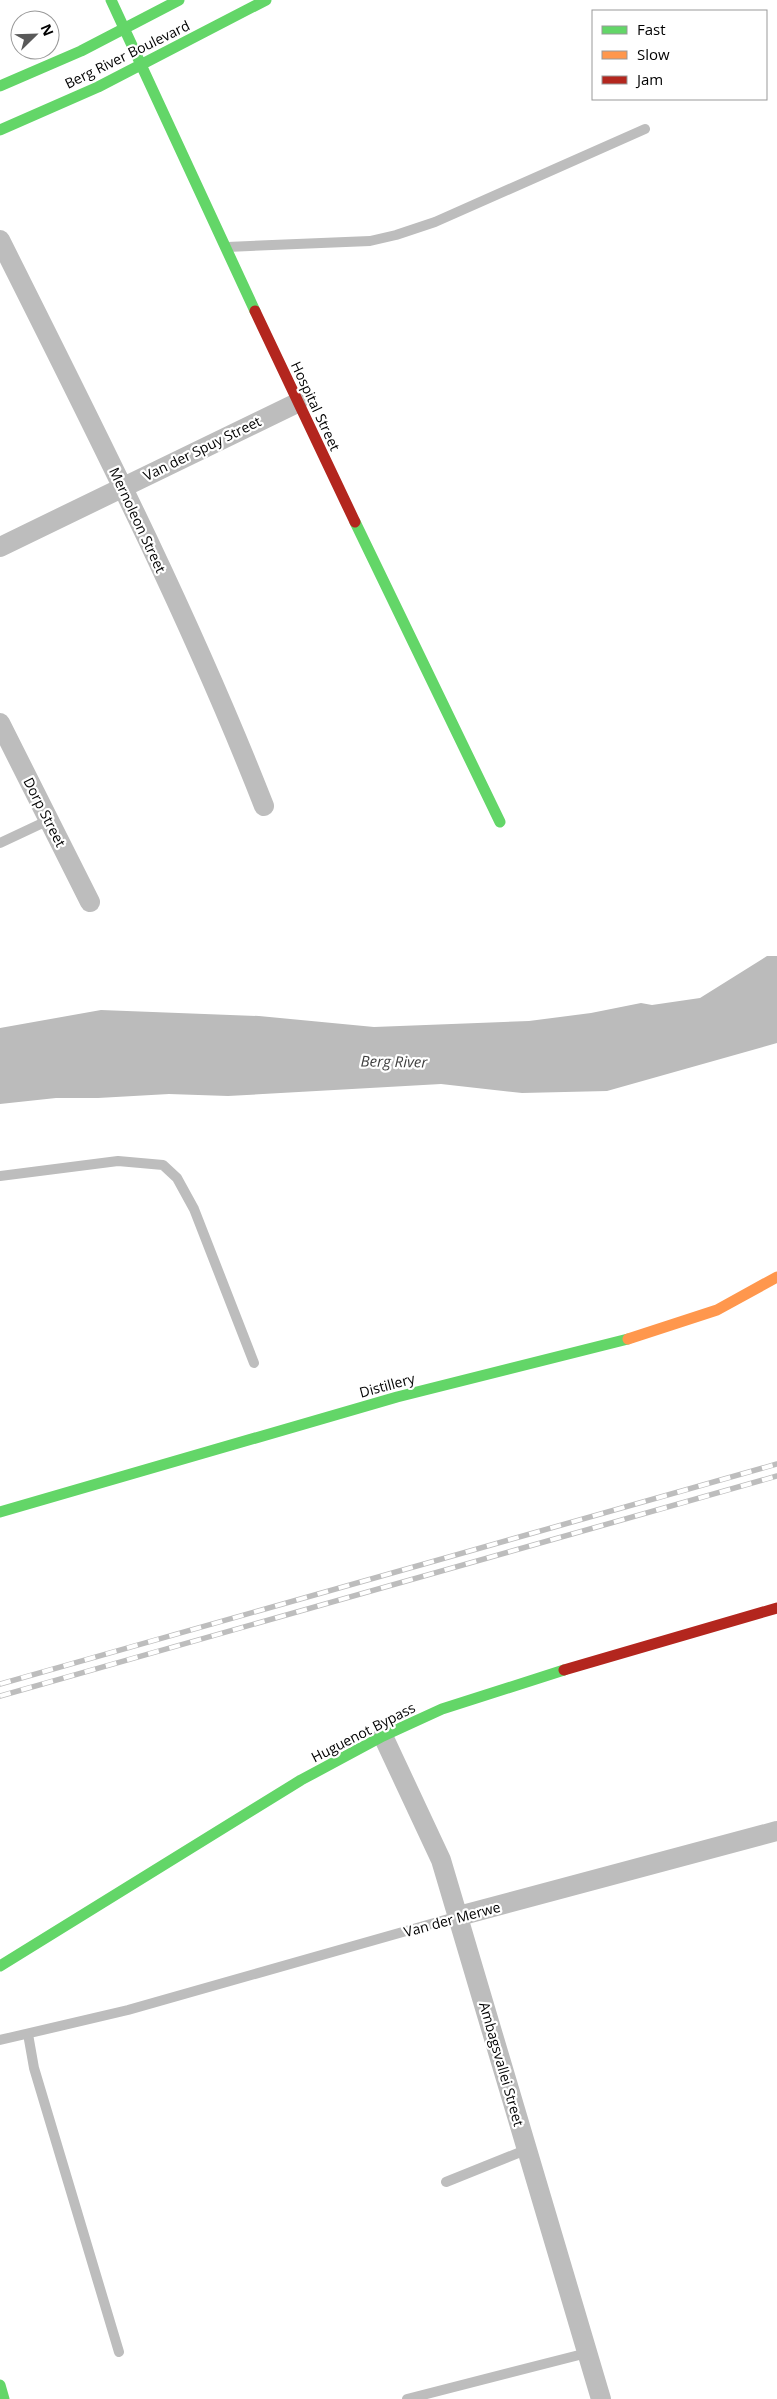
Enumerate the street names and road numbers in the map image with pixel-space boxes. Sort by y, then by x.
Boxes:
street label: Berg River Boulevard [61,15,193,93]
street label: Hospital Street [287,358,345,454]
street label: Van der Spuy Street [140,411,264,485]
street label: Mernoleon Street [105,464,171,576]
street label: Dorp Street [19,774,71,850]
street label: Distillery [357,1368,418,1401]
street label: Huguenot Bypass [308,1697,419,1766]
street label: Van der Merwe [402,1897,502,1941]
street label: Ambagsvallei Street [475,2000,529,2128]

